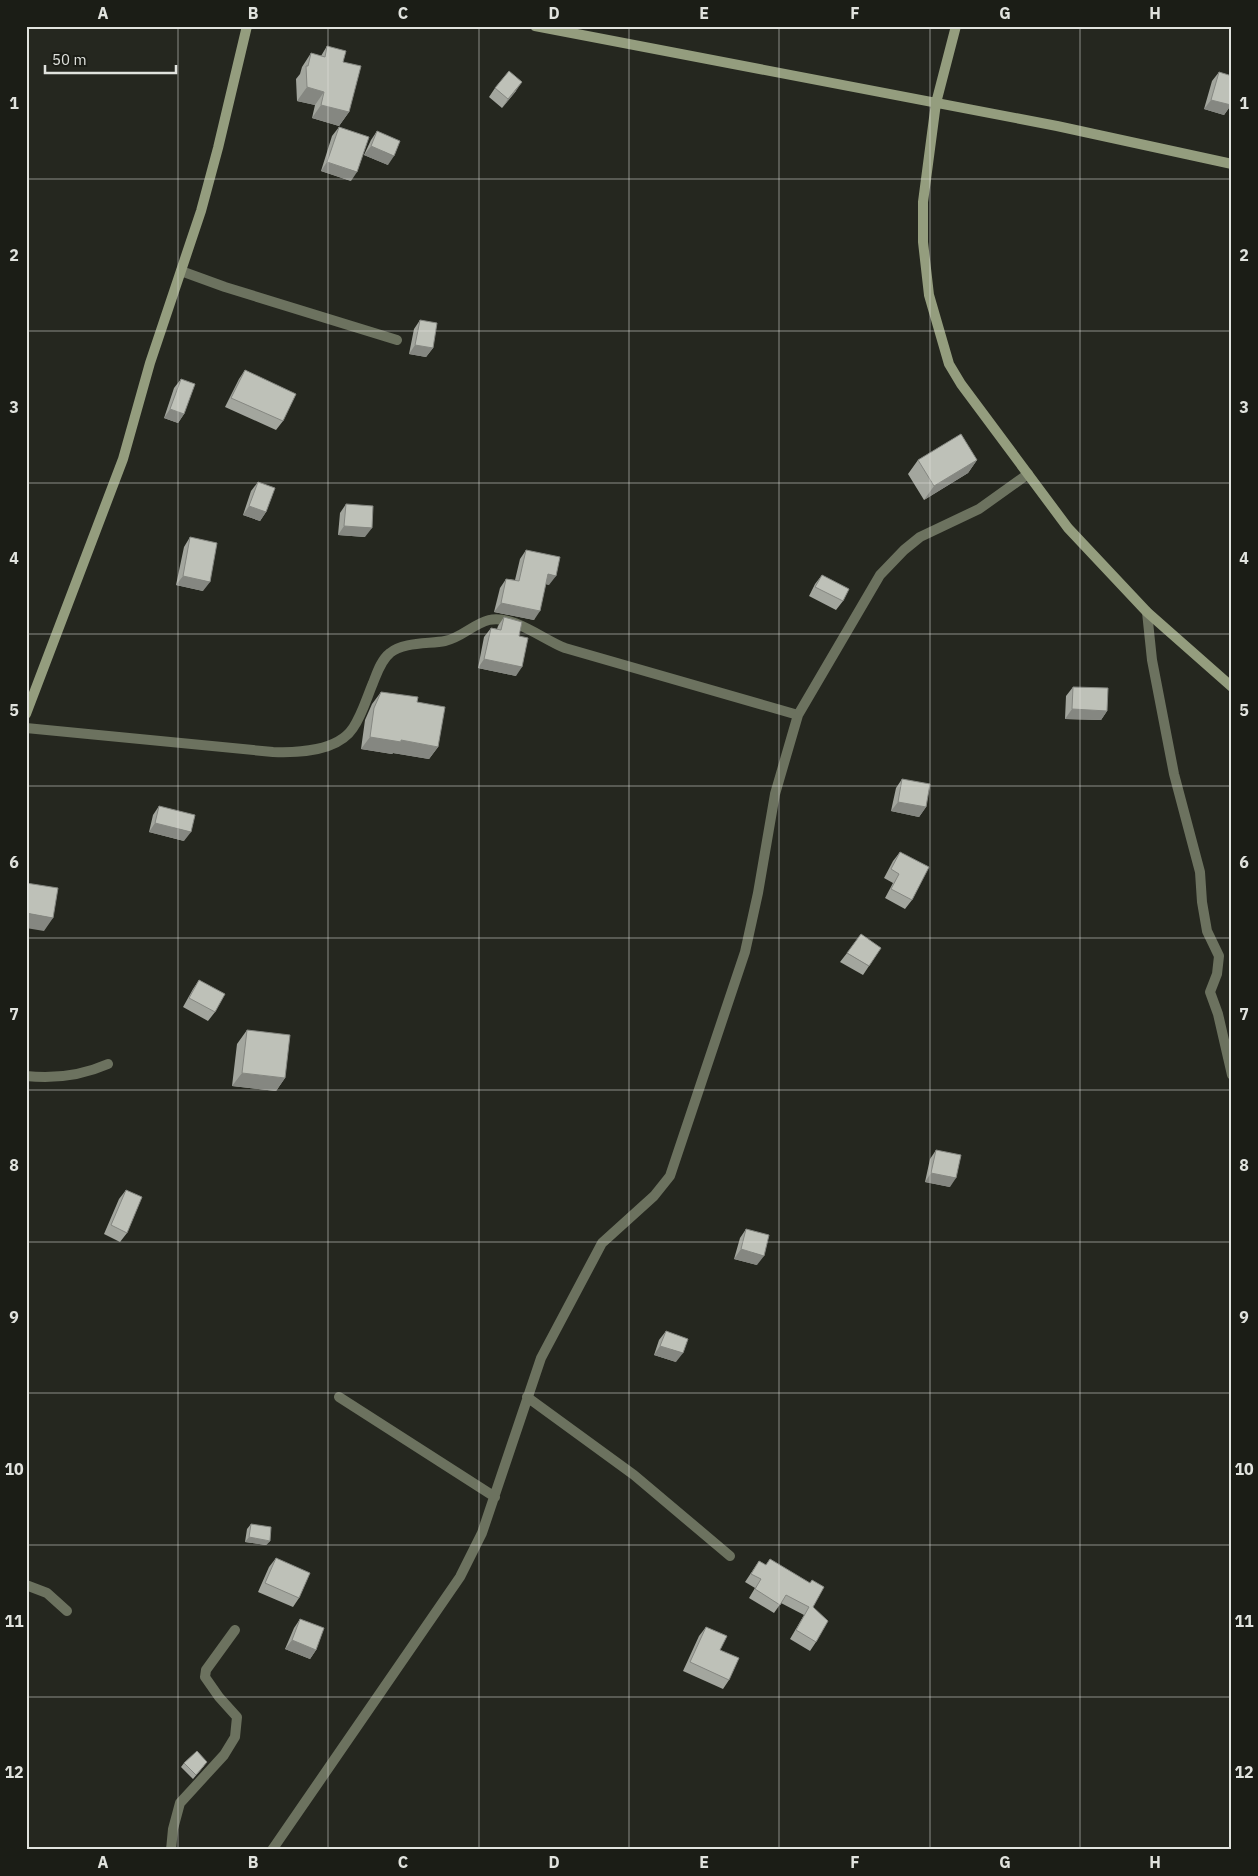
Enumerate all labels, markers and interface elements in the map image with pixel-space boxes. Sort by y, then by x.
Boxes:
text: A [98,3,109,23]
text: B [248,3,259,23]
text: C [398,3,408,23]
text: D [548,3,560,23]
text: E [699,3,709,23]
text: F [850,3,860,23]
text: G [999,3,1011,23]
text: H [1149,3,1161,23]
scale bar [45,42,176,74]
text: 50 m [52,50,87,69]
text: 1 [9,93,19,113]
text: 1 [1239,93,1249,113]
text: 2 [9,245,19,265]
text: 2 [1239,245,1249,265]
text: 3 [9,397,19,417]
text: 3 [1239,397,1249,417]
text: 4 [9,548,19,568]
text: 4 [1239,548,1249,568]
text: 5 [9,700,19,720]
text: 5 [1239,700,1249,720]
text: 6 [9,852,19,872]
text: 6 [1239,852,1249,872]
text: 7 [9,1004,19,1024]
text: 7 [1239,1004,1249,1024]
text: 8 [9,1155,19,1175]
text: 8 [1239,1155,1249,1175]
text: 9 [9,1307,19,1327]
text: 9 [1239,1307,1249,1327]
text: 10 [4,1459,24,1479]
text: 10 [1234,1459,1254,1479]
text: 11 [4,1611,24,1631]
text: 11 [1234,1611,1254,1631]
text: 12 [4,1762,24,1782]
text: 12 [1234,1762,1254,1782]
text: A [98,1852,109,1872]
text: B [248,1852,259,1872]
text: C [398,1852,408,1872]
text: D [548,1852,560,1872]
text: E [699,1852,709,1872]
text: F [850,1852,860,1872]
text: G [999,1852,1011,1872]
text: H [1149,1852,1161,1872]

